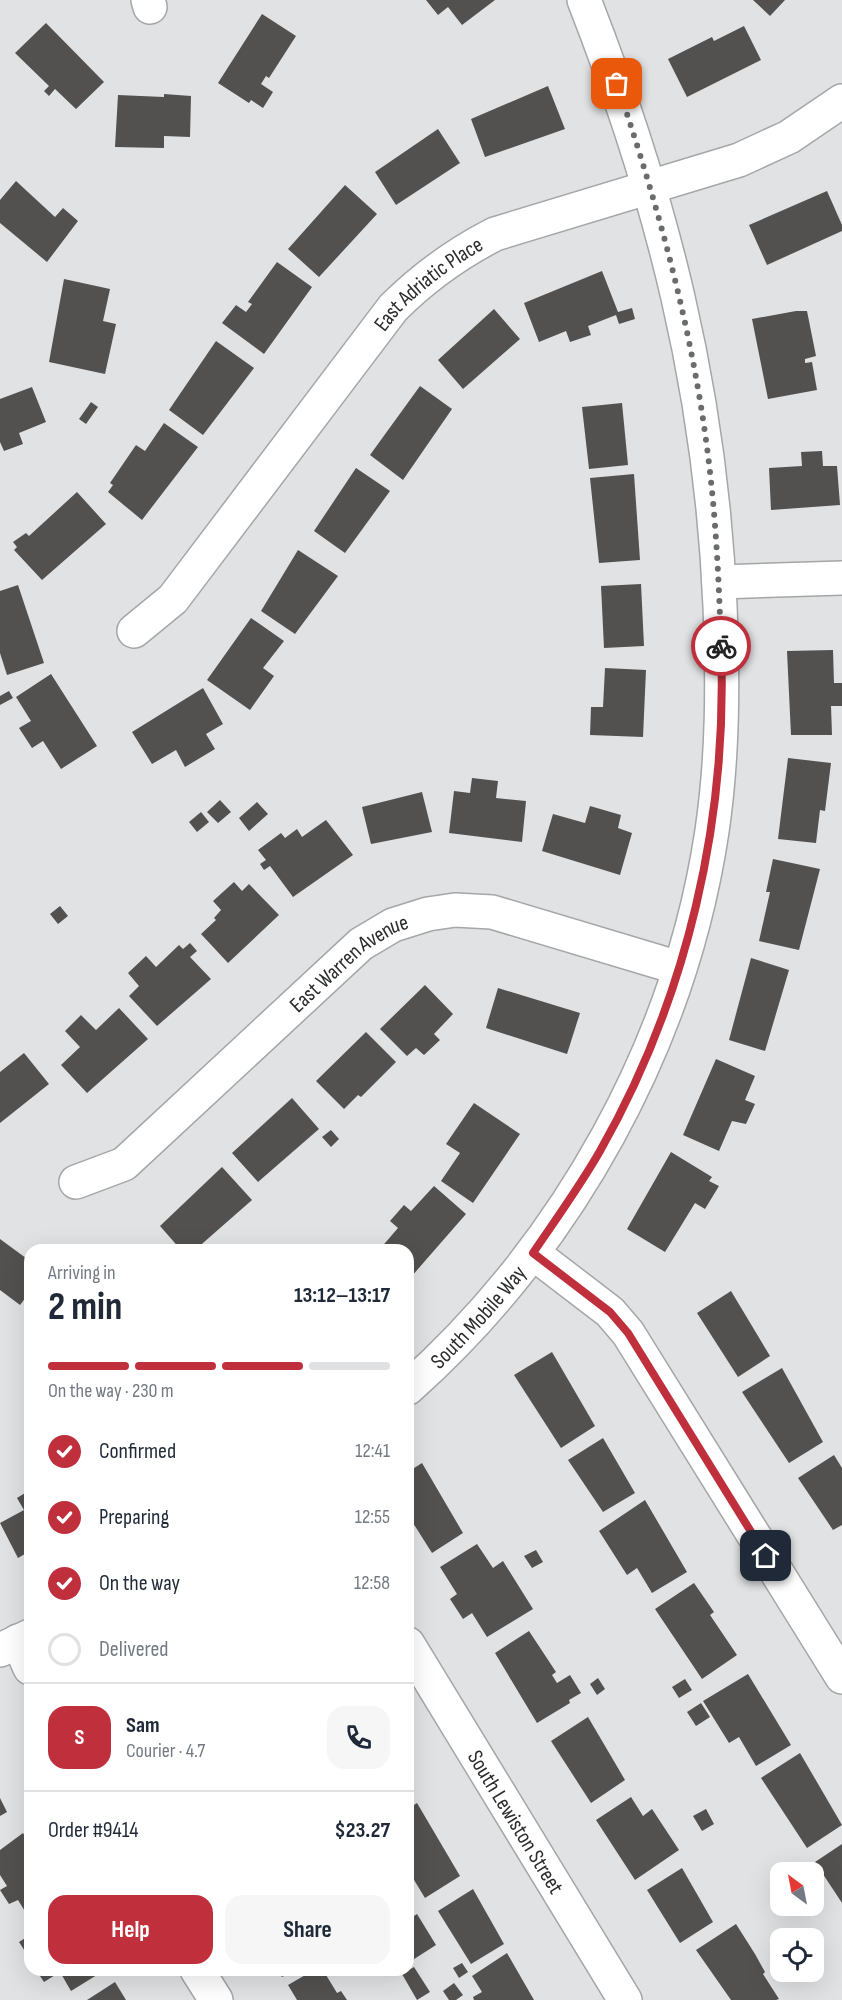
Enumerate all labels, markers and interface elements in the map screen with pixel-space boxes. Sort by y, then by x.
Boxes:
pin [591,58,642,109]
icon: bag [600,67,633,100]
street label: East Adriatic Place [368,231,488,337]
courier [691,616,751,676]
icon: bike [705,630,738,663]
street label: East Warren Avenue [284,909,412,1019]
street label: South Mobile Way [425,1260,533,1375]
text: Arriving in [48,1261,116,1285]
text: 13:12–13:17 [294,1282,390,1309]
text: 2 min [48,1284,122,1331]
text: On the way · 230 m [48,1379,174,1403]
icon: check [48,1435,81,1468]
text: Confirmed [99,1438,176,1465]
text: 12:41 [355,1439,390,1463]
icon: check [48,1501,81,1534]
text: Preparing [99,1504,169,1531]
text: 12:55 [355,1505,390,1529]
pin [740,1530,791,1581]
icon: home [749,1539,782,1572]
icon: check [48,1567,81,1600]
text: On the way [99,1570,180,1597]
text: 12:58 [354,1571,390,1595]
text: Delivered [99,1636,168,1663]
button: phone [327,1706,390,1769]
text: Sam [126,1712,160,1739]
text: S [75,1724,84,1751]
text: Courier · 4.7 [126,1739,205,1763]
street label: South Lewiston Street [461,1746,569,1899]
text: Order #9414 [48,1817,139,1844]
text: $23.27 [335,1817,390,1844]
north arrow [770,1862,824,1916]
map controls [770,1862,824,1982]
button: Help [48,1895,213,1964]
button: Share [225,1895,390,1964]
button: locate [770,1928,824,1982]

